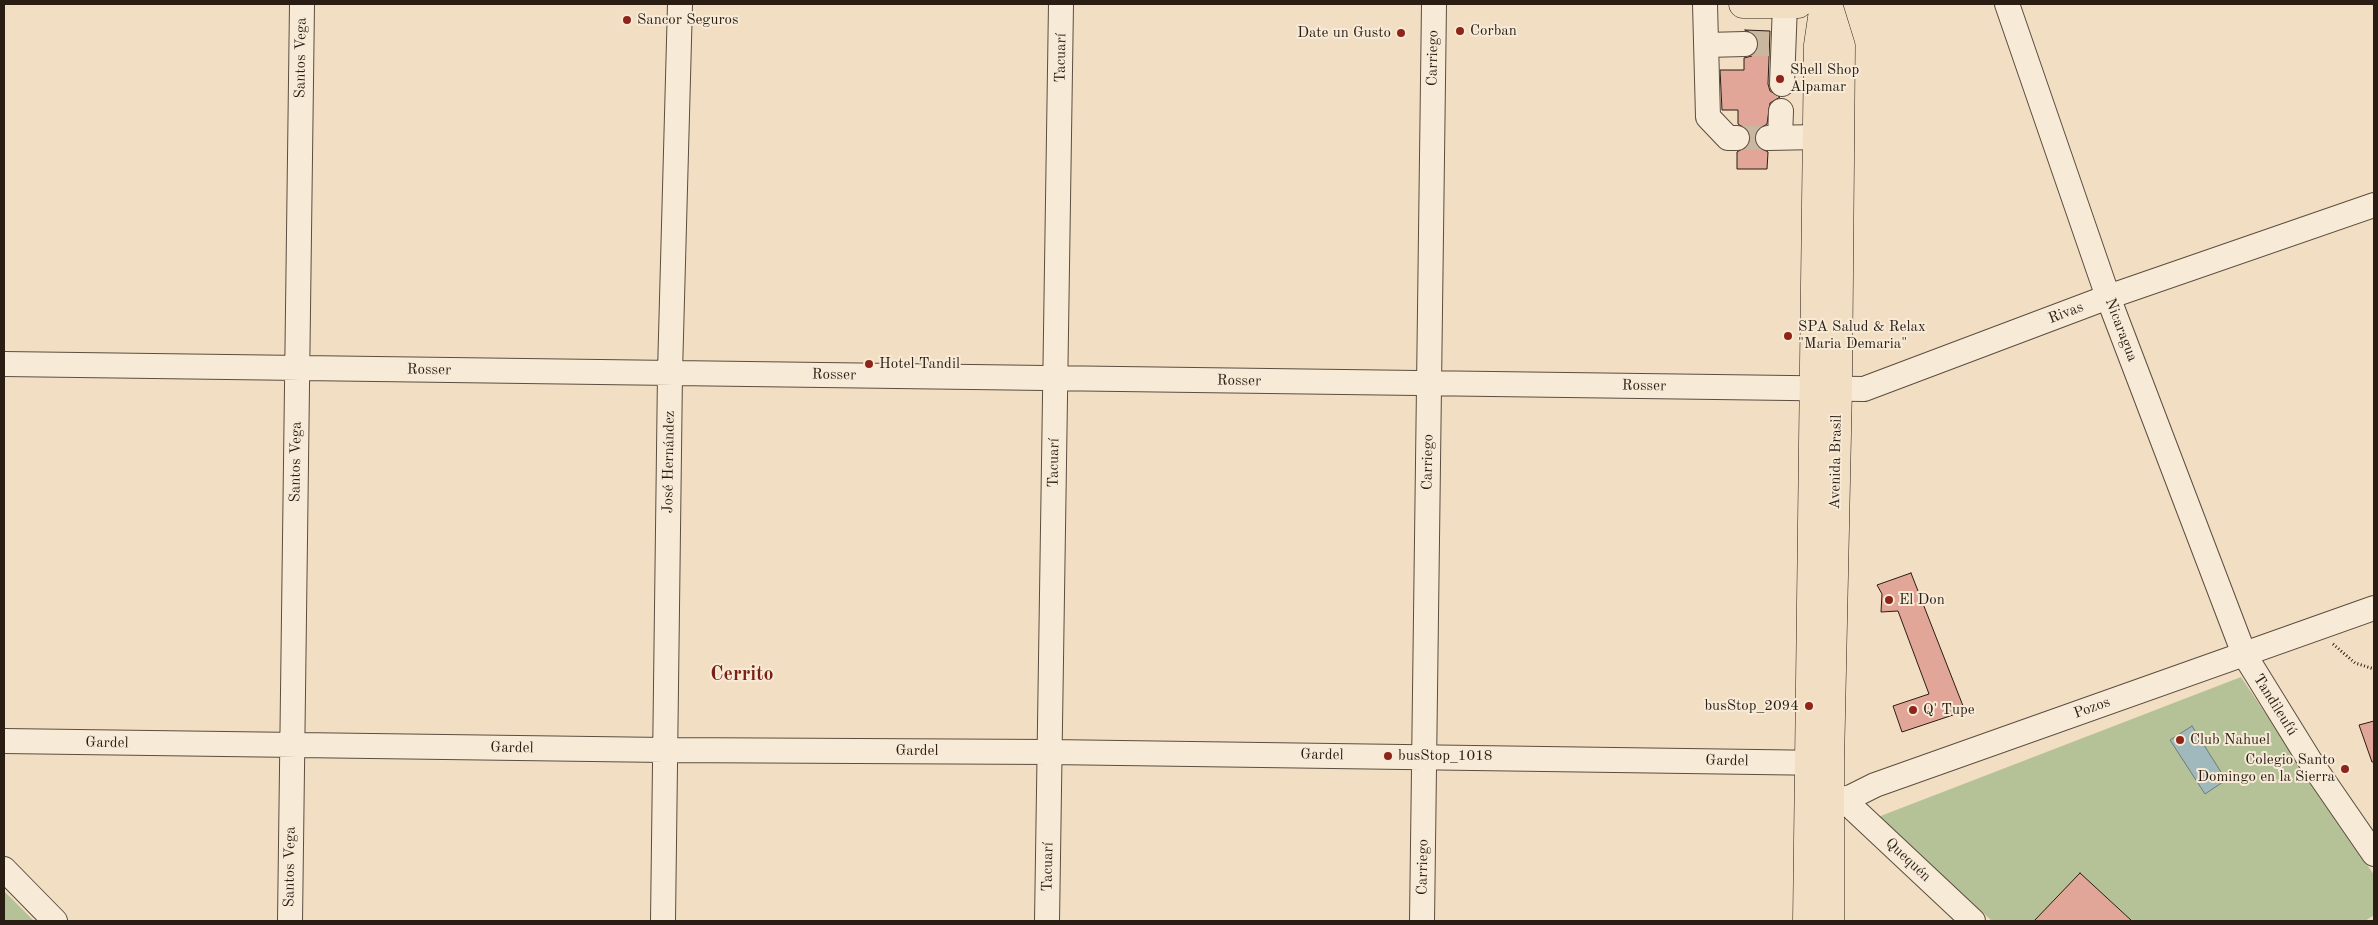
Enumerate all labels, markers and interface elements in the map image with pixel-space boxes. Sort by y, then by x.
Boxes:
place label: Sancor Seguros [637,11,739,29]
marker: Sancor Seguros [621,14,633,26]
street label: Santos Vega [291,17,311,99]
place label: Corban [1470,22,1517,40]
place label: Date un Gusto [1297,24,1391,42]
marker: Corban [1454,25,1466,37]
marker: Date un Gusto [1395,27,1407,39]
street label: Carriego [1424,30,1442,86]
street label: Tacuarí [1052,33,1070,83]
place label: Shell Shop Alpamar [1790,61,1859,96]
marker: Shell Shop Alpamar [1774,73,1786,85]
street label: Nicaragua [2101,296,2141,364]
street label: Rivas [2046,298,2086,328]
place label: SPA Salud & Relax "Maria Demaria" [1798,318,1926,353]
marker: SPA Salud & Relax "Maria Demaria" [1782,330,1794,342]
place label: Hotel Tandil [879,355,960,373]
marker: Hotel Tandil [863,358,875,370]
street label: Rosser [407,361,451,379]
street label: Rosser [812,366,856,384]
street label: Rosser [1217,372,1261,390]
street label: Rosser [1622,377,1666,395]
street label: José Hernández [659,410,679,514]
street label: Avenida Brasil [1826,414,1846,510]
street label: Santos Vega [286,421,306,503]
street label: Carriego [1419,434,1437,490]
street label: Tacuarí [1045,438,1063,488]
place label: El Don [1899,591,1945,609]
marker: El Don [1883,594,1895,606]
district label: Cerrito [710,663,774,687]
street label: Tandileufú [2249,671,2301,739]
street label: Pozos [2071,693,2113,723]
place label: busStop_2094 [1704,697,1799,715]
marker: busStop_2094 [1803,700,1815,712]
place label: Q' Tupe [1923,701,1975,719]
marker: Q' Tupe [1907,704,1919,716]
place label: Club Nahuel [2190,731,2270,749]
street label: Gardel [85,734,129,752]
marker: Club Nahuel [2174,734,2186,746]
street label: Gardel [490,739,534,757]
street label: Gardel [895,742,939,760]
street label: Gardel [1300,746,1344,764]
place label: busStop_1018 [1398,747,1493,765]
marker: busStop_1018 [1382,750,1394,762]
place label: Colegio Santo Domingo en la Sierra [2197,751,2335,786]
street label: Gardel [1705,752,1749,770]
marker: Colegio Santo Domingo en la Sierra [2339,763,2351,775]
street label: Santos Vega [280,826,300,908]
street label: Quequén [1881,834,1935,886]
street label: Carriego [1414,839,1432,895]
street label: Tacuarí [1039,842,1057,892]

